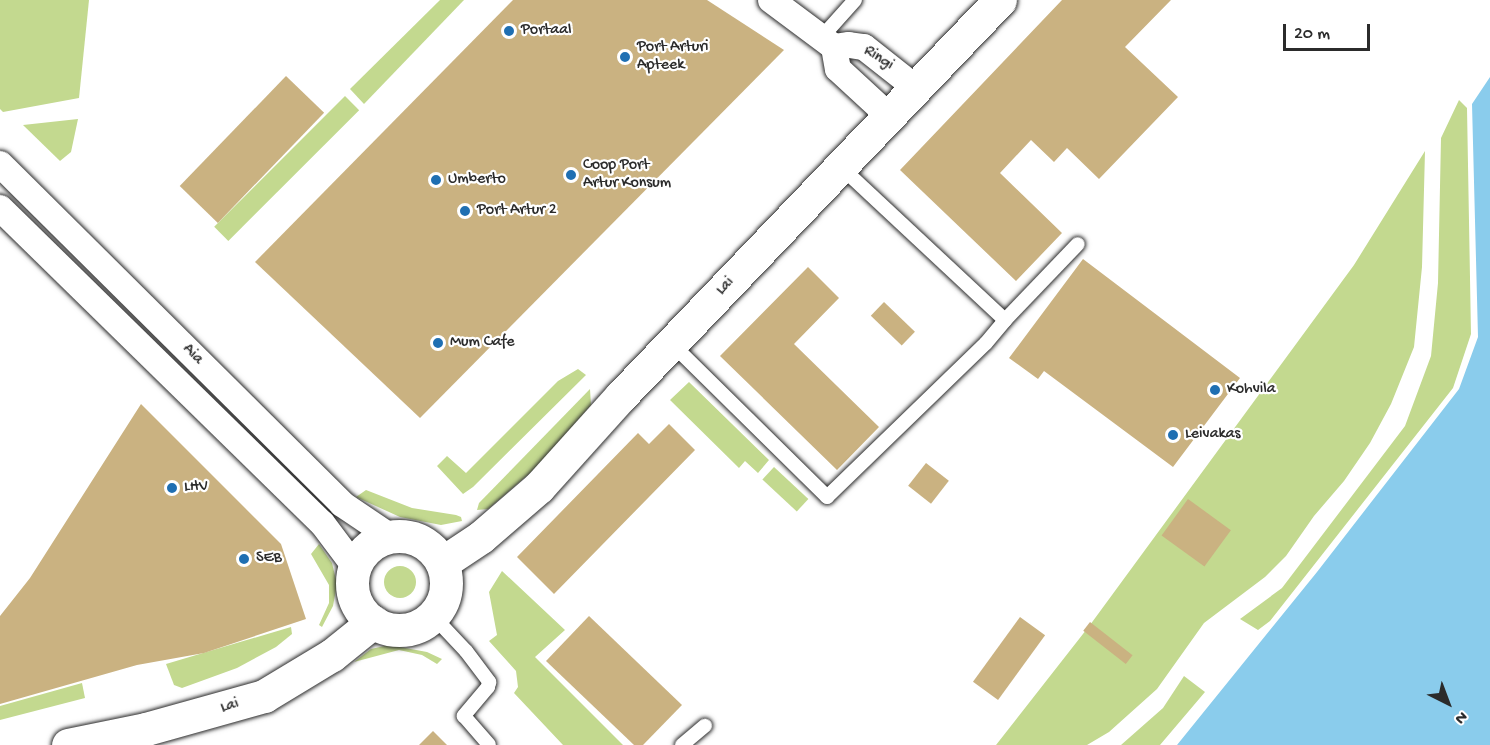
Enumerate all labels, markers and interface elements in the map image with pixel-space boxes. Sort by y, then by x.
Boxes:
scale bar [1286,12,1373,50]
place label: Portaal [521,21,572,41]
marker: Portaal [502,24,516,38]
text: 20 m [1294,24,1330,45]
place label: Port Arturi Apteek [637,38,708,76]
street label: Ringi [859,42,897,76]
marker: Port Arturi Apteek [618,50,632,64]
place label: Coop Port Artur Konsum [583,156,671,194]
marker: Coop Port Artur Konsum [564,168,578,182]
place label: Umberto [448,170,506,190]
marker: Umberto [429,173,443,187]
place label: Port Artur 2 [477,201,557,221]
marker: Port Artur 2 [458,204,472,218]
street label: Lai [713,274,739,300]
place label: Mum Cafe [450,333,514,353]
marker: Mum Cafe [431,336,445,350]
street label: Aia [178,341,206,369]
place label: Kohvila [1227,380,1276,400]
marker: Kohvila [1208,383,1222,397]
place label: Leivakas [1185,425,1240,445]
marker: Leivakas [1166,428,1180,442]
place label: LHV [184,478,208,498]
marker: LHV [165,481,179,495]
place label: SEB [256,549,282,569]
marker: SEB [237,552,251,566]
north arrow [1418,673,1478,733]
street label: Lai [218,695,242,719]
text: N [1450,706,1471,727]

